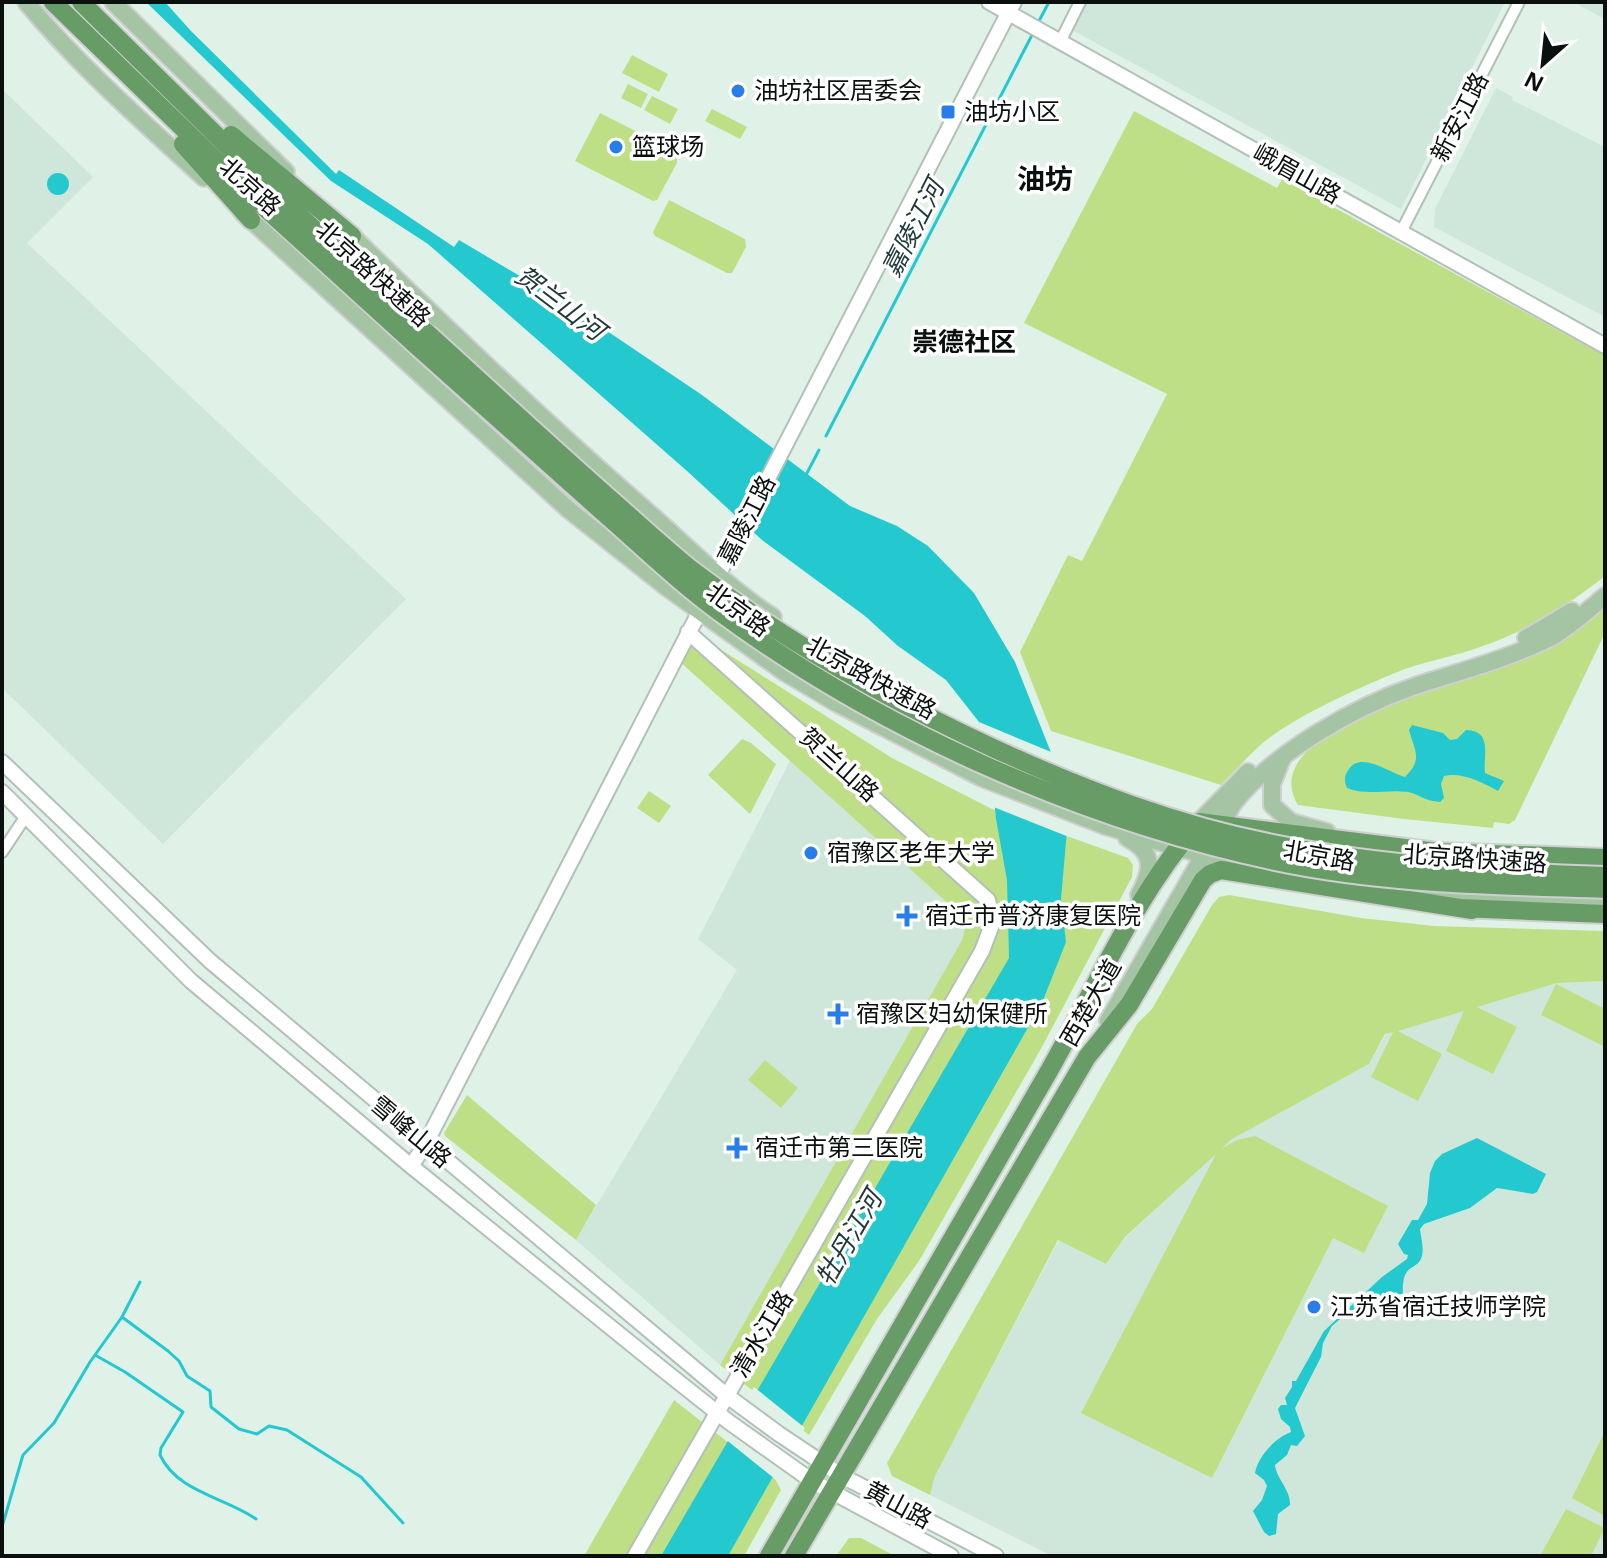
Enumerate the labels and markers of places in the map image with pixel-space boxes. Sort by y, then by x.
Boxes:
place label: 油坊社区居委会 [754,73,922,106]
marker: 油坊社区居委会 [729,82,747,100]
place label: 油坊小区 [964,94,1060,127]
marker: 油坊小区 [939,103,957,121]
place label: 篮球场 [632,129,704,162]
marker: 篮球场 [607,138,625,156]
place label: 宿豫区老年大学 [827,835,995,868]
marker: 宿豫区老年大学 [802,844,820,862]
place label: 宿迁市普济康复医院 [925,898,1141,931]
marker: 宿迁市普济康复医院 [896,905,918,927]
place label: 宿豫区妇幼保健所 [856,996,1048,1029]
marker: 宿豫区妇幼保健所 [827,1003,849,1025]
place label: 宿迁市第三医院 [755,1130,923,1163]
marker: 宿迁市第三医院 [726,1137,748,1159]
place label: 江苏省宿迁技师学院 [1330,1289,1546,1322]
marker: 江苏省宿迁技师学院 [1305,1298,1323,1316]

